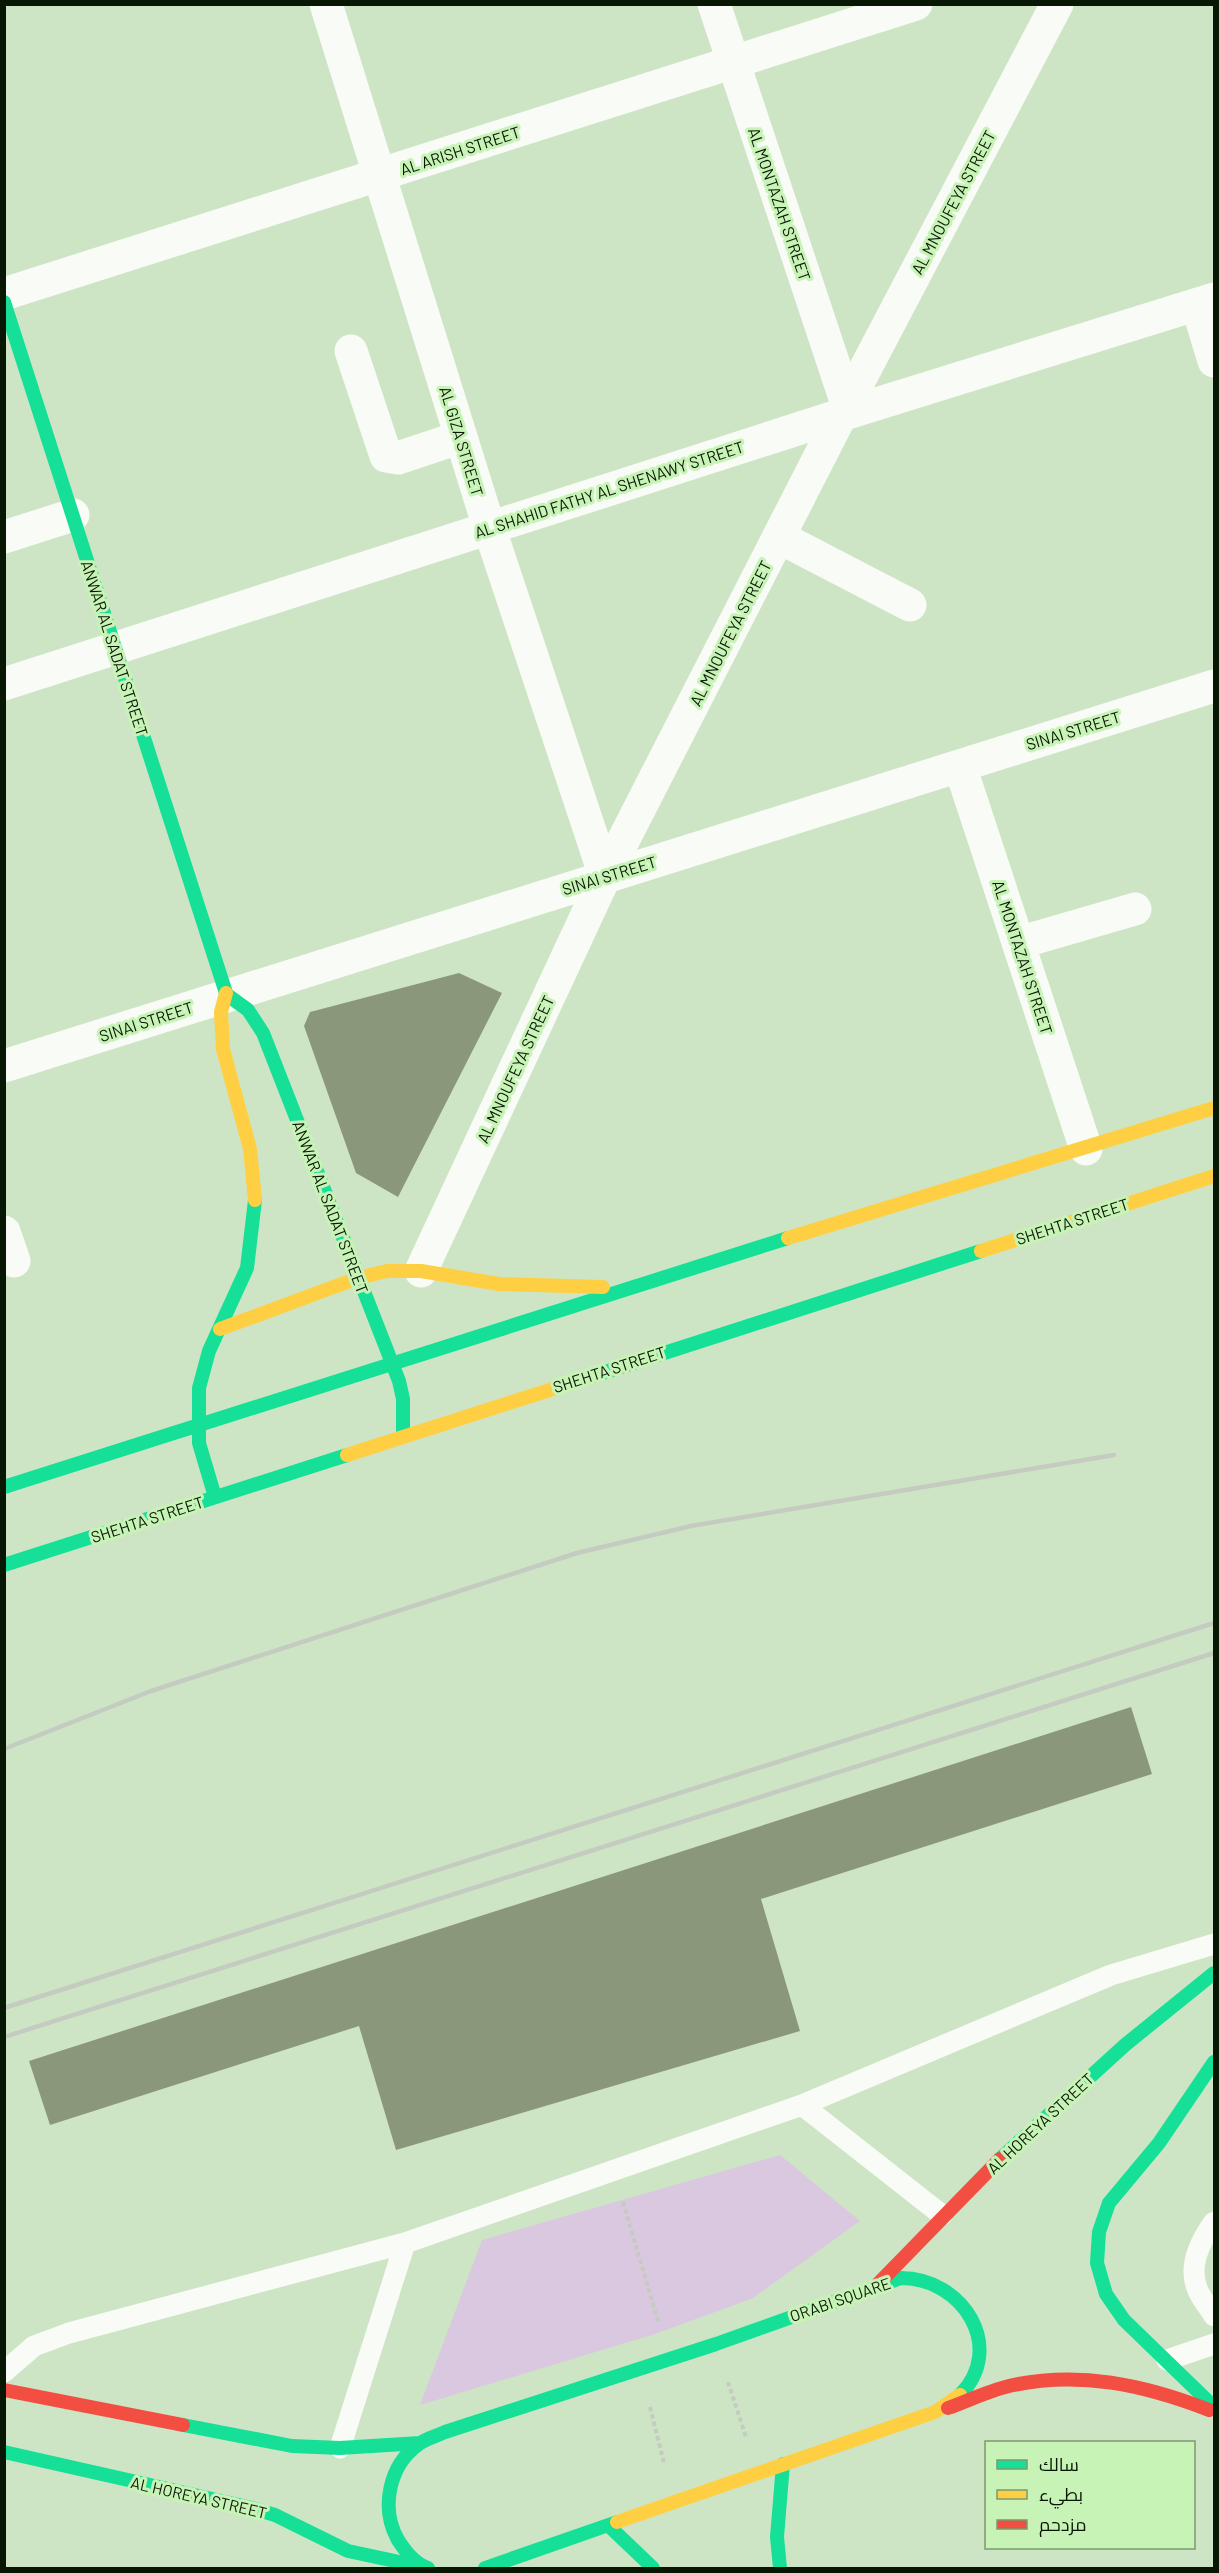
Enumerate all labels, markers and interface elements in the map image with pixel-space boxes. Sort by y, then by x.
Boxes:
street label: AL ARISH STREET [398,122,522,178]
street label: AL MONTAZAH STREET [745,125,815,283]
street label: AL MNOUFEYA STREET [907,127,999,277]
street label: AL GIZA STREET [436,384,488,498]
street label: AL SHAHID FATHY AL SHENAWY STREET [472,436,746,542]
street label: AL MNOUFEYA STREET [685,557,775,709]
street label: ANWAR AL SADAT STREET [78,558,152,738]
street label: SINAI STREET [1023,707,1123,753]
street label: SINAI STREET [559,852,659,898]
street label: AL MONTAZAH STREET [989,878,1057,1036]
street label: AL MNOUFEYA STREET [472,992,558,1146]
street label: SINAI STREET [97,997,195,1045]
street label: ANWAR AL SADAT STREET [289,1118,373,1296]
street label: SHEHTA STREET [1013,1194,1131,1248]
street label: SHEHTA STREET [550,1342,668,1396]
street label: SHEHTA STREET [88,1492,206,1546]
street label: AL HOREYA STREET [983,2069,1097,2177]
street label: ORABI SQUARE [787,2273,893,2325]
legend [985,2441,1195,2549]
text: سالك [1039,2453,1079,2475]
street label: AL HOREYA STREET [129,2472,269,2522]
text: بطيء [1039,2483,1083,2509]
text: مزدحم [1039,2513,1087,2537]

